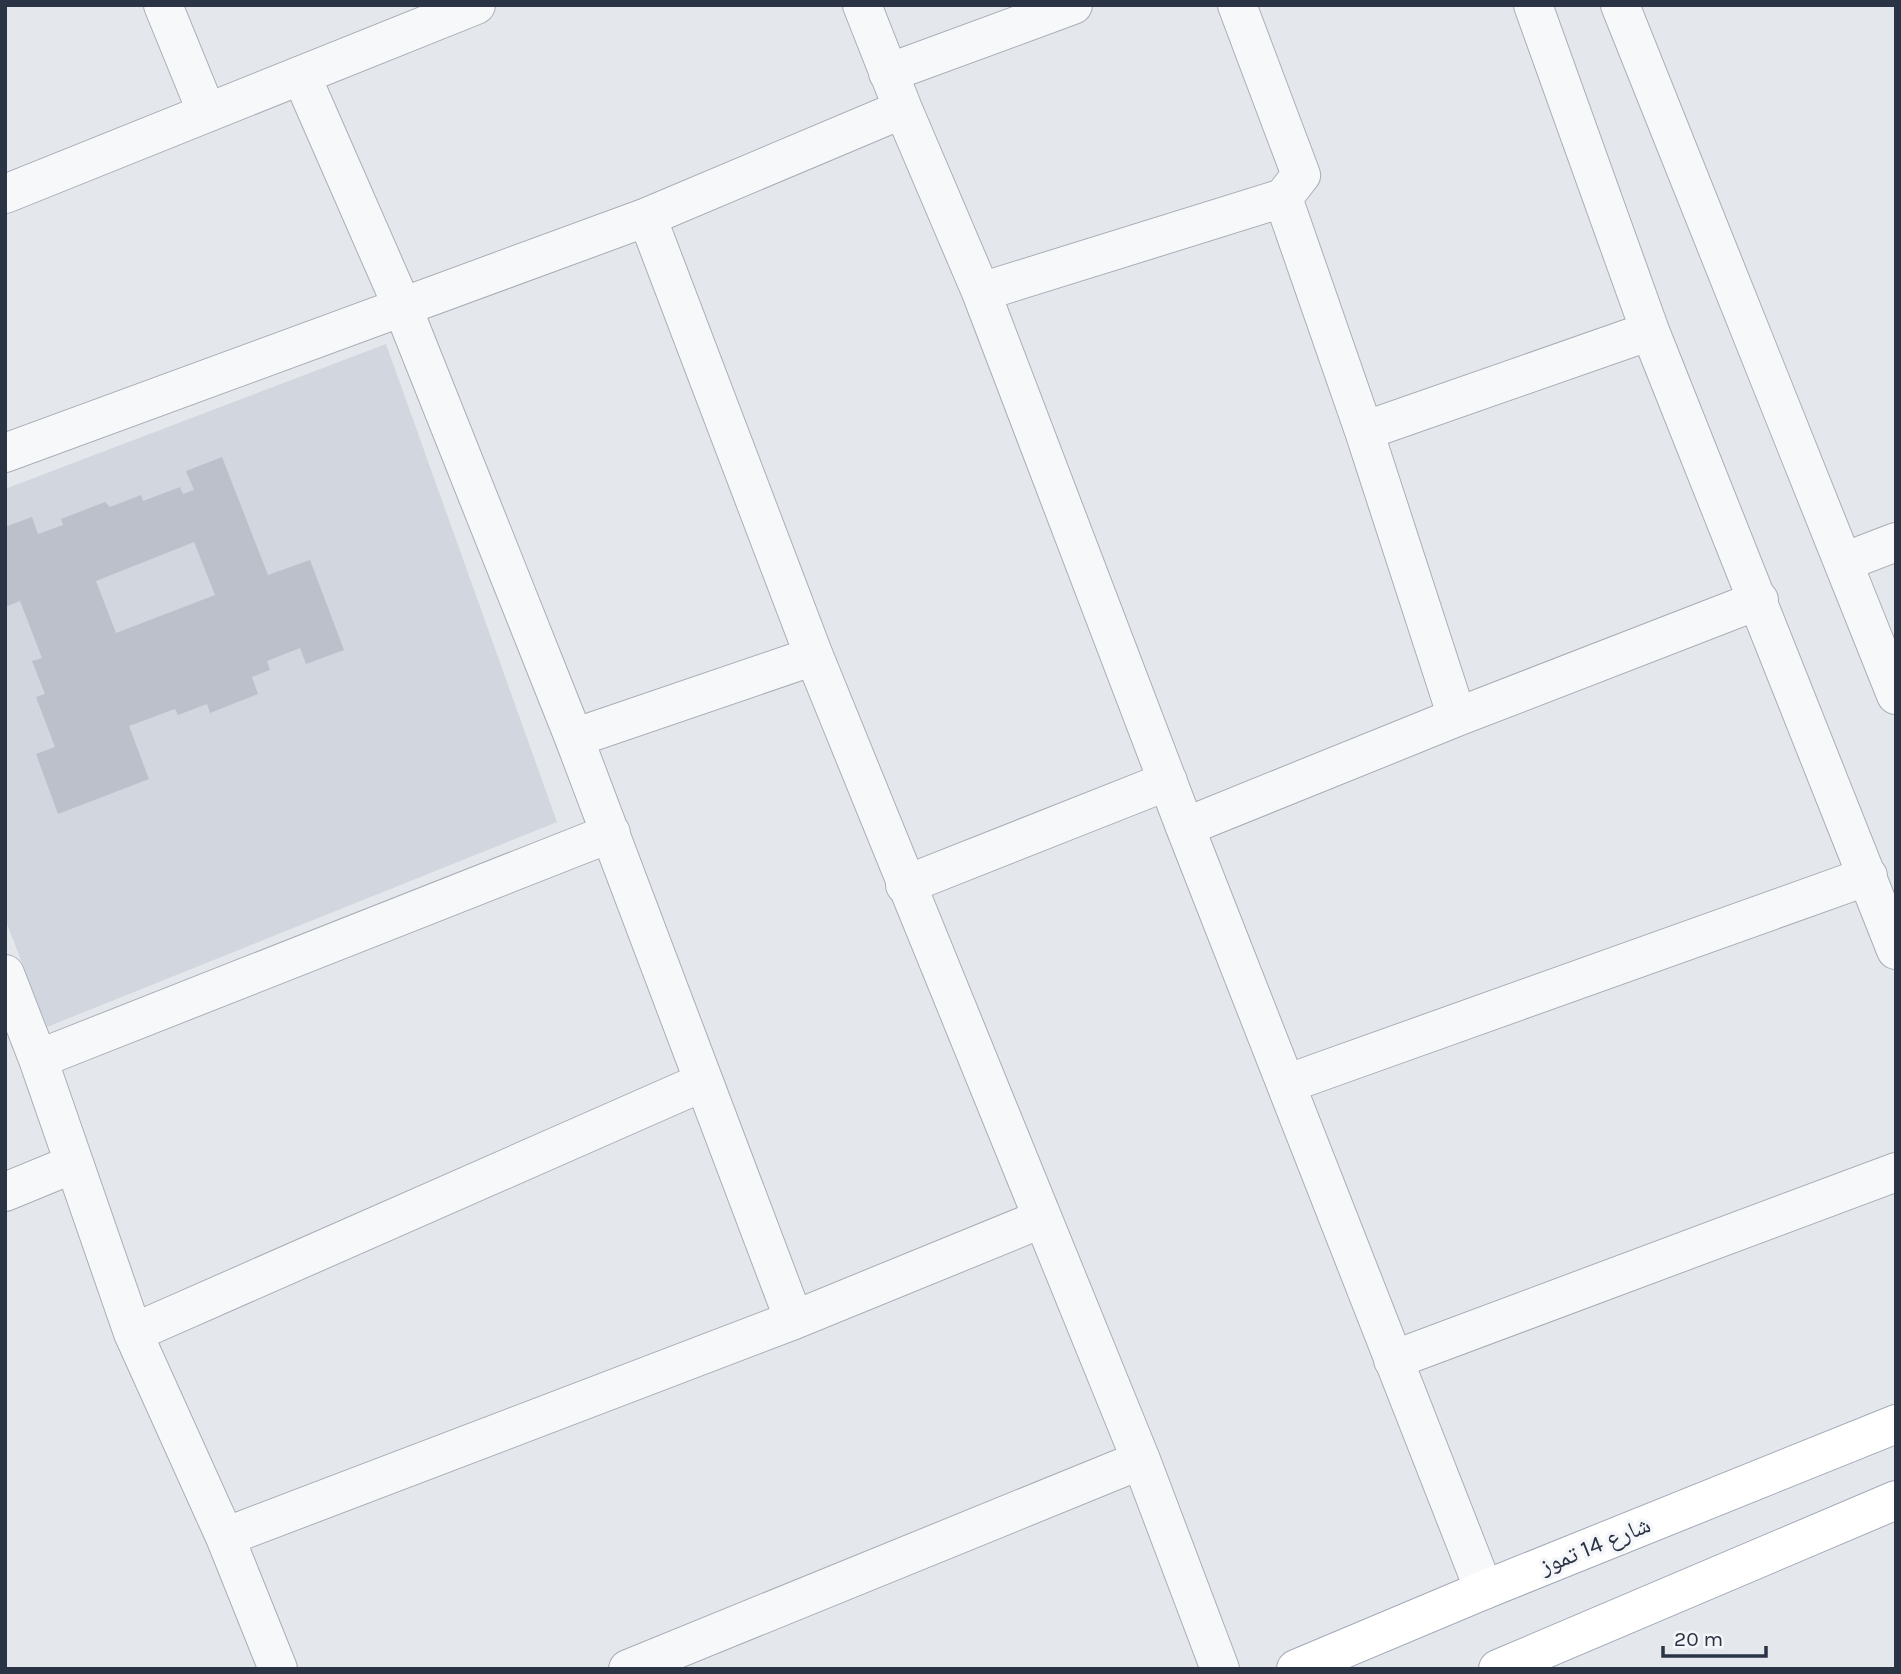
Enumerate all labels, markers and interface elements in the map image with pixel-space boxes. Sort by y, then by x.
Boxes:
street label: شارع 14 تموز [1535,1510,1655,1581]
scale bar [1663,1614,1766,1658]
text: 20 m [1674,1627,1723,1651]

